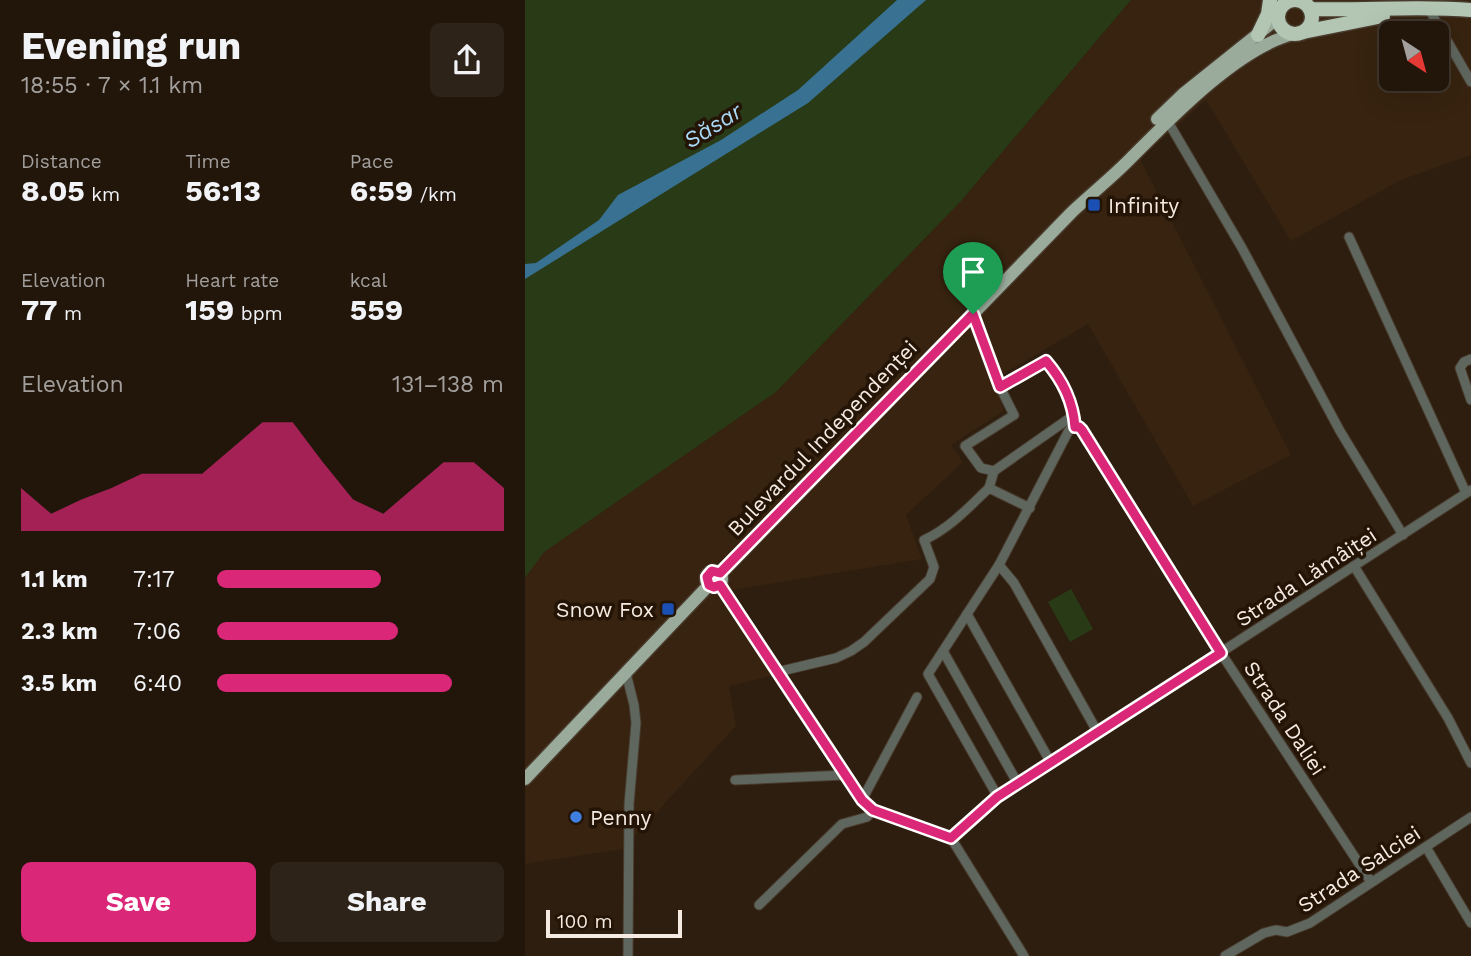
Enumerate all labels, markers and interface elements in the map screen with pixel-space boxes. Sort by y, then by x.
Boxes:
north arrow [1379,21,1449,91]
map controls [1379,21,1449,91]
button: share [430,23,504,97]
text: Evening run [21,24,241,68]
text: 18:55 · 7 × 1.1 km [21,72,203,99]
water label: Săsar [679,97,748,154]
text: Distance [21,150,102,173]
text: Time [185,150,231,173]
text: Pace [350,150,394,173]
text: 8.05 [21,173,85,208]
text: 56:13 [185,173,261,208]
text: 6:59 [350,173,413,208]
text: km [85,183,120,206]
text: /km [413,183,457,206]
place label: Infinity [1108,193,1179,218]
marker: Infinity [1086,197,1102,213]
pin [943,242,1003,314]
icon: arrive [954,253,992,291]
text: Elevation [21,269,106,292]
text: Heart rate [185,269,279,292]
text: kcal [350,269,387,292]
text: 77 [21,292,57,327]
text: 159 [185,292,234,327]
text: 559 [350,292,403,327]
text: m [57,302,82,325]
text: bpm [234,302,283,325]
street label: Bulevardul Independenței [722,335,922,541]
text: Elevation [21,371,124,398]
text: 131–138 m [392,371,504,398]
street label: Strada Lămâiței [1231,522,1381,632]
text: 1.1 km [21,566,88,593]
text: 7:17 [133,566,175,593]
place label: Snow Fox [556,597,654,622]
marker: Snow Fox [660,601,676,617]
text: 2.3 km [21,618,98,645]
text: 7:06 [133,618,181,645]
street label: Strada Daliei [1239,656,1331,780]
text: 3.5 km [21,670,97,697]
text: 6:40 [133,670,182,697]
place label: Penny [590,805,651,830]
marker: Penny [568,809,584,825]
street label: Strada Salciei [1293,820,1425,918]
button: Save [21,862,256,942]
button: Share [270,862,504,942]
scale bar [546,907,683,939]
text: 100 m [557,910,613,933]

